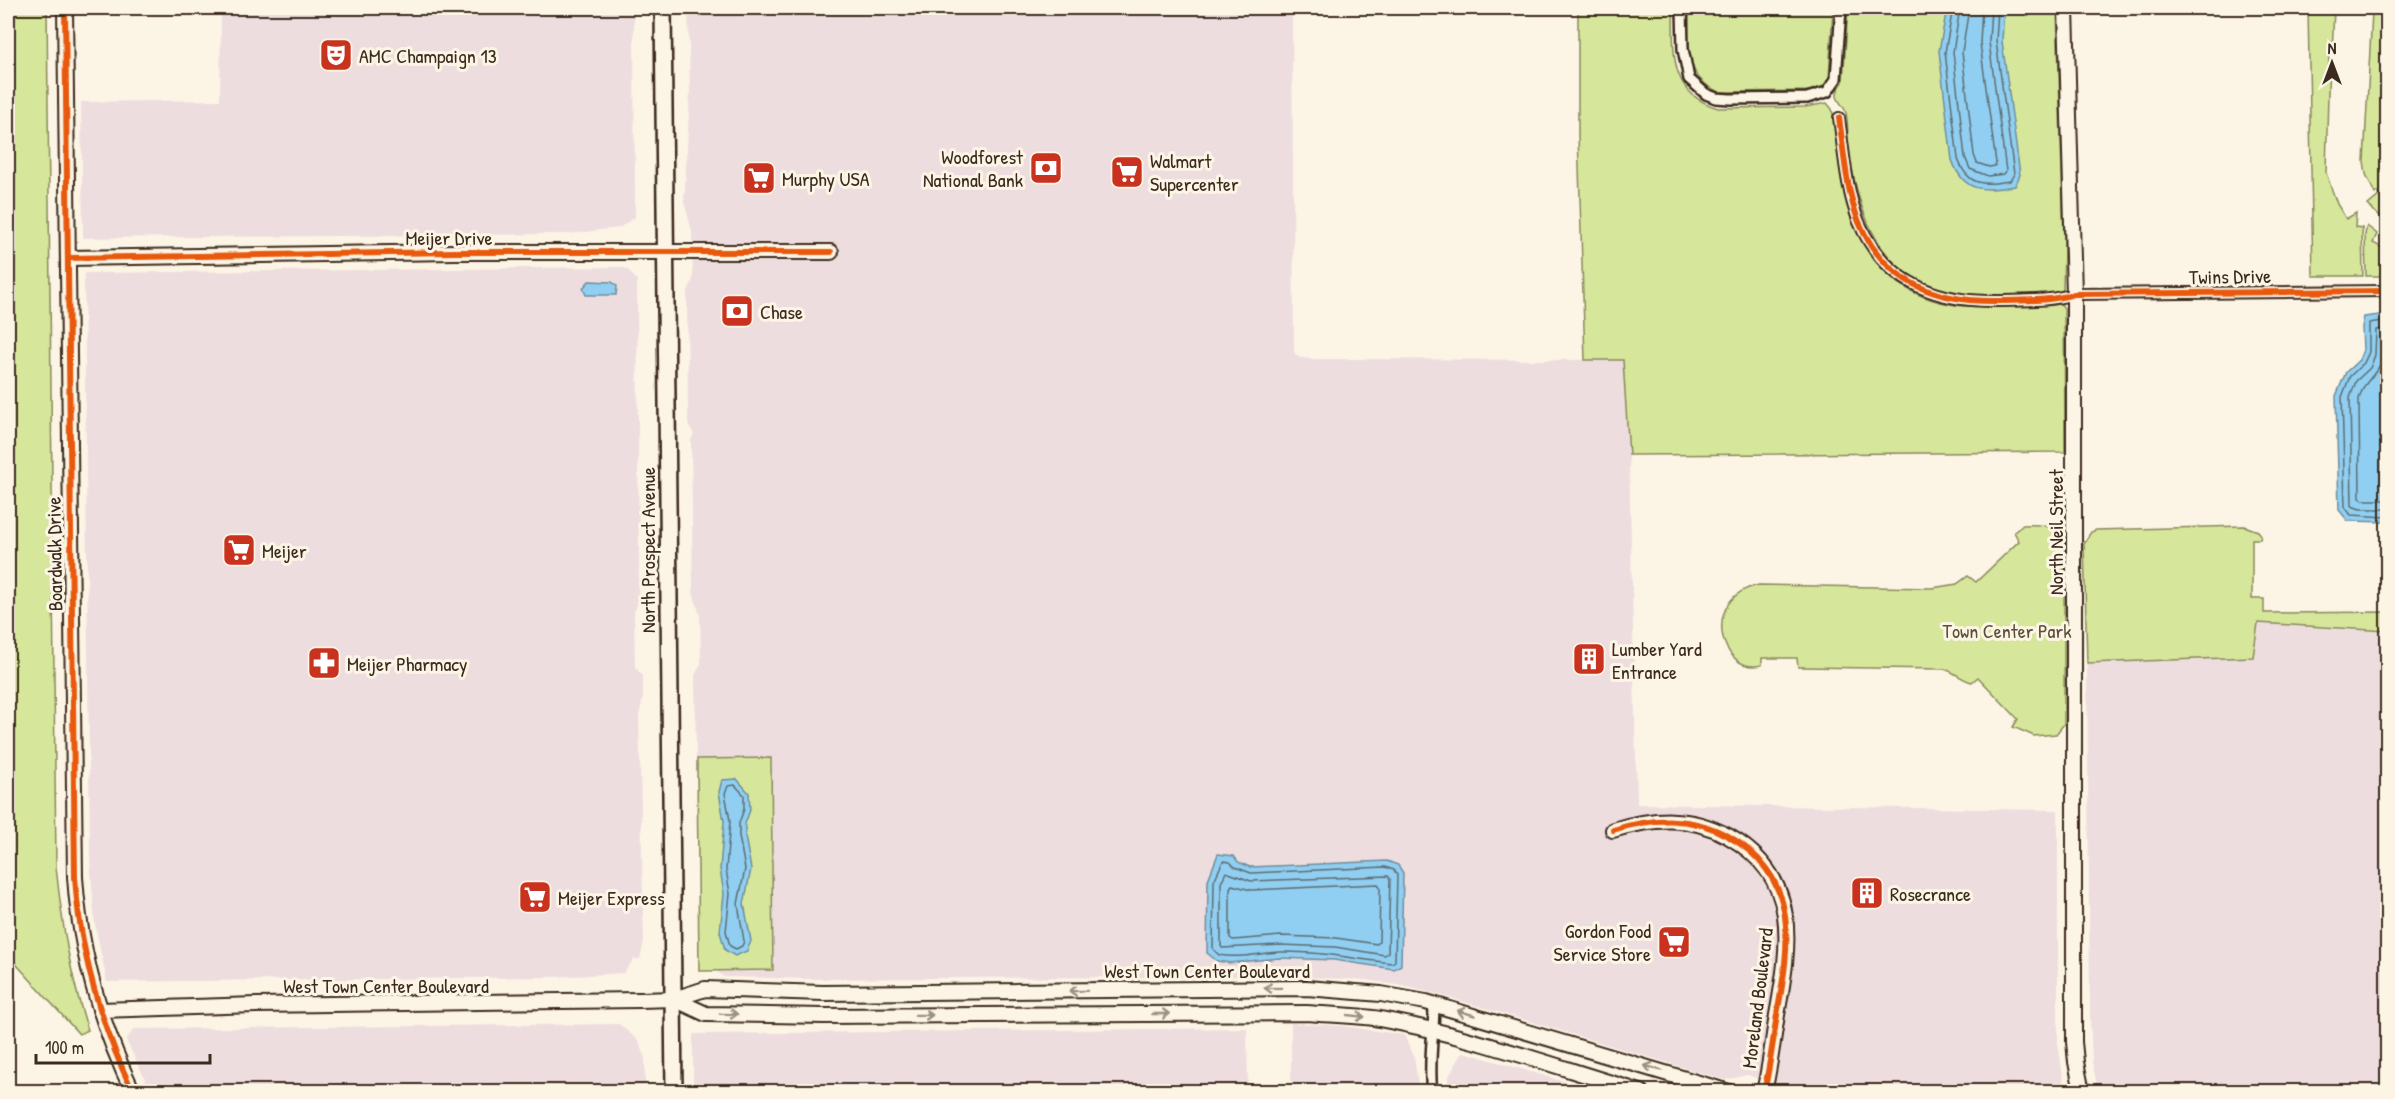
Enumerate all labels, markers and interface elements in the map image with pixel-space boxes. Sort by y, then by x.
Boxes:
north arrow [2302,33,2362,93]
theatre icon: AMC Champaign 13 [318,37,354,73]
text: N [2328,37,2337,59]
place label: AMC Champaign 13 [359,42,497,69]
place label: Woodforest National Bank [923,143,1024,193]
place label: Walmart Supercenter [1150,147,1239,197]
bank icon: Woodforest National Bank [1028,150,1064,186]
supermarket icon: Walmart Supercenter [1109,154,1145,190]
supermarket icon: Murphy USA [741,160,777,196]
place label: Murphy USA [782,165,870,192]
street label: Meijer Drive [406,224,493,251]
street label: Twins Drive [2189,262,2271,290]
bank icon: Chase [719,293,755,329]
place label: Chase [760,298,803,325]
street label: North Prospect Avenue [634,467,661,633]
street label: North Neil Street [2042,468,2069,595]
street label: Boardwalk Drive [40,496,68,611]
supermarket icon: Meijer [221,532,257,568]
place label: Meijer [262,537,307,564]
park label: Town Center Park [1943,617,2071,644]
place label: Lumber Yard Entrance [1612,635,1702,685]
building icon: Lumber Yard Entrance [1571,641,1607,677]
pharmacy icon: Meijer Pharmacy [306,645,342,681]
place label: Meijer Pharmacy [347,650,468,677]
building icon: Rosecrance [1849,875,1885,911]
supermarket icon: Meijer Express [517,879,553,915]
place label: Rosecrance [1890,880,1971,907]
place label: Meijer Express [558,884,665,911]
place label: Gordon Food Service Store [1554,917,1651,967]
supermarket icon: Gordon Food Service Store [1656,924,1692,960]
street label: Moreland Boulevard [1735,926,1779,1070]
street label: West Town Center Boulevard [1104,957,1310,984]
street label: West Town Center Boulevard [283,972,489,999]
one-way arrow [1264,982,1284,994]
one-way arrow [1069,985,1089,996]
one-way arrow [1457,1006,1476,1018]
one-way arrow [718,1008,738,1020]
one-way arrow [1150,1008,1170,1020]
one-way arrow [913,1009,933,1021]
one-way arrow [1345,1011,1365,1022]
scale bar [36,1027,210,1065]
text: 100 m [45,1035,84,1060]
one-way arrow [1643,1062,1662,1074]

